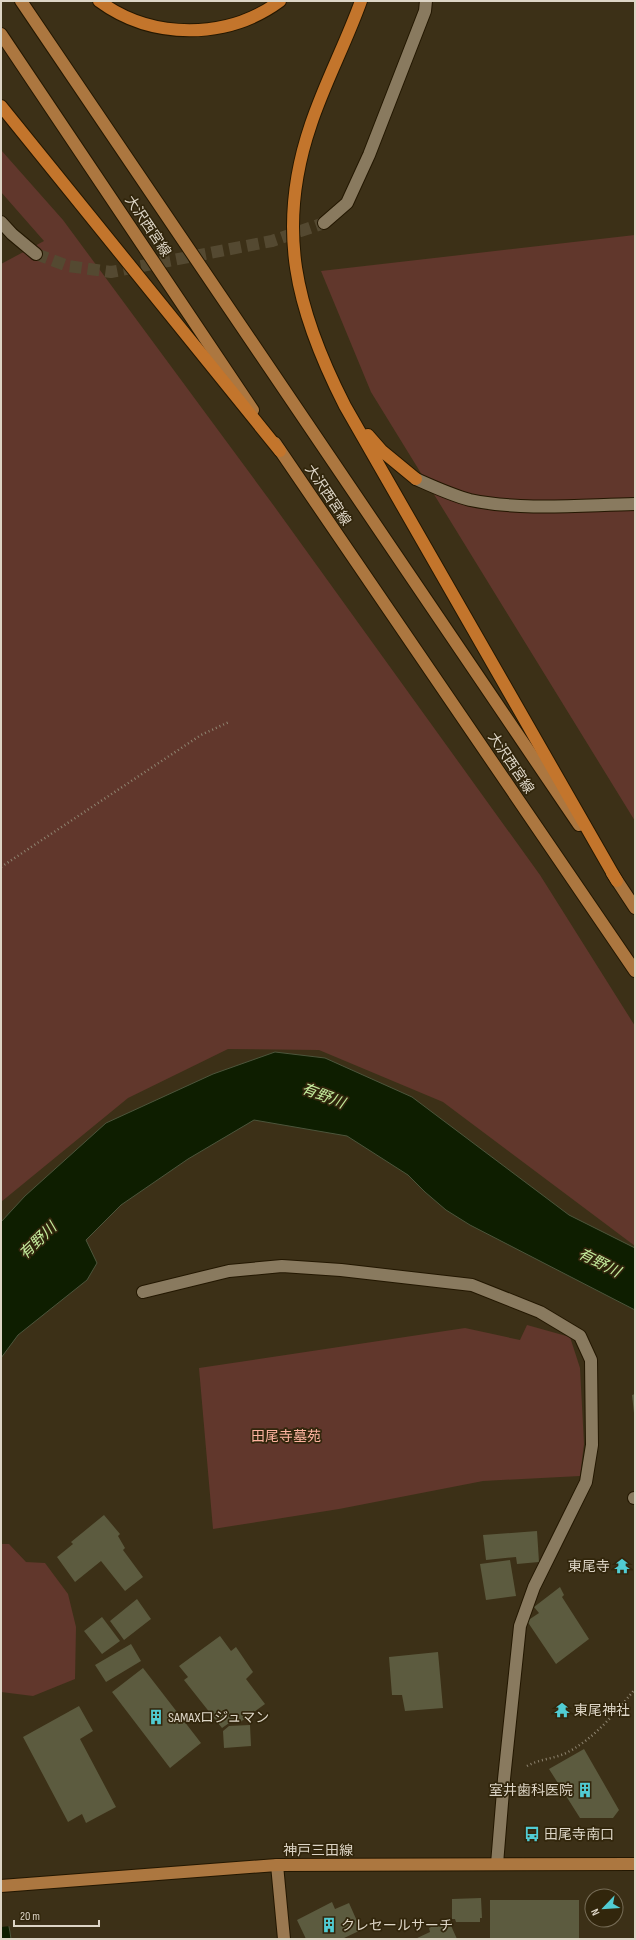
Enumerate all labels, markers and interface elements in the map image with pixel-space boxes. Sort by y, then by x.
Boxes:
street label: 大沢西宮線 [121,192,175,260]
street label: 大沢西宮線 [301,461,355,529]
street label: 大沢西宮線 [484,729,538,797]
water label: 有野川 [299,1079,349,1114]
water label: 有野川 [15,1217,62,1263]
water label: 有野川 [575,1244,625,1283]
park label: 田尾寺墓苑 [251,1428,321,1445]
temple icon: 東尾寺 [613,1557,631,1575]
place label: 東尾寺 [568,1558,610,1575]
temple icon: 東尾神社 [553,1701,571,1719]
place label: 東尾神社 [574,1702,630,1719]
building icon: SAMAXロジュマン [147,1708,165,1726]
place label: SAMAXロジュマン [168,1709,269,1726]
building icon: 室井歯科医院 [576,1781,594,1799]
place label: 室井歯科医院 [489,1782,573,1799]
bus stop icon: 田尾寺南口 [523,1825,541,1843]
place label: 田尾寺南口 [544,1826,614,1843]
street label: 神戸三田線 [283,1842,353,1859]
north arrow [584,1888,624,1928]
scale bar [14,1902,99,1928]
text: N [588,1906,603,1917]
text: 20 m [20,1909,40,1924]
building icon: クレセールサーチ [320,1916,338,1934]
place label: クレセールサーチ [341,1917,453,1934]

